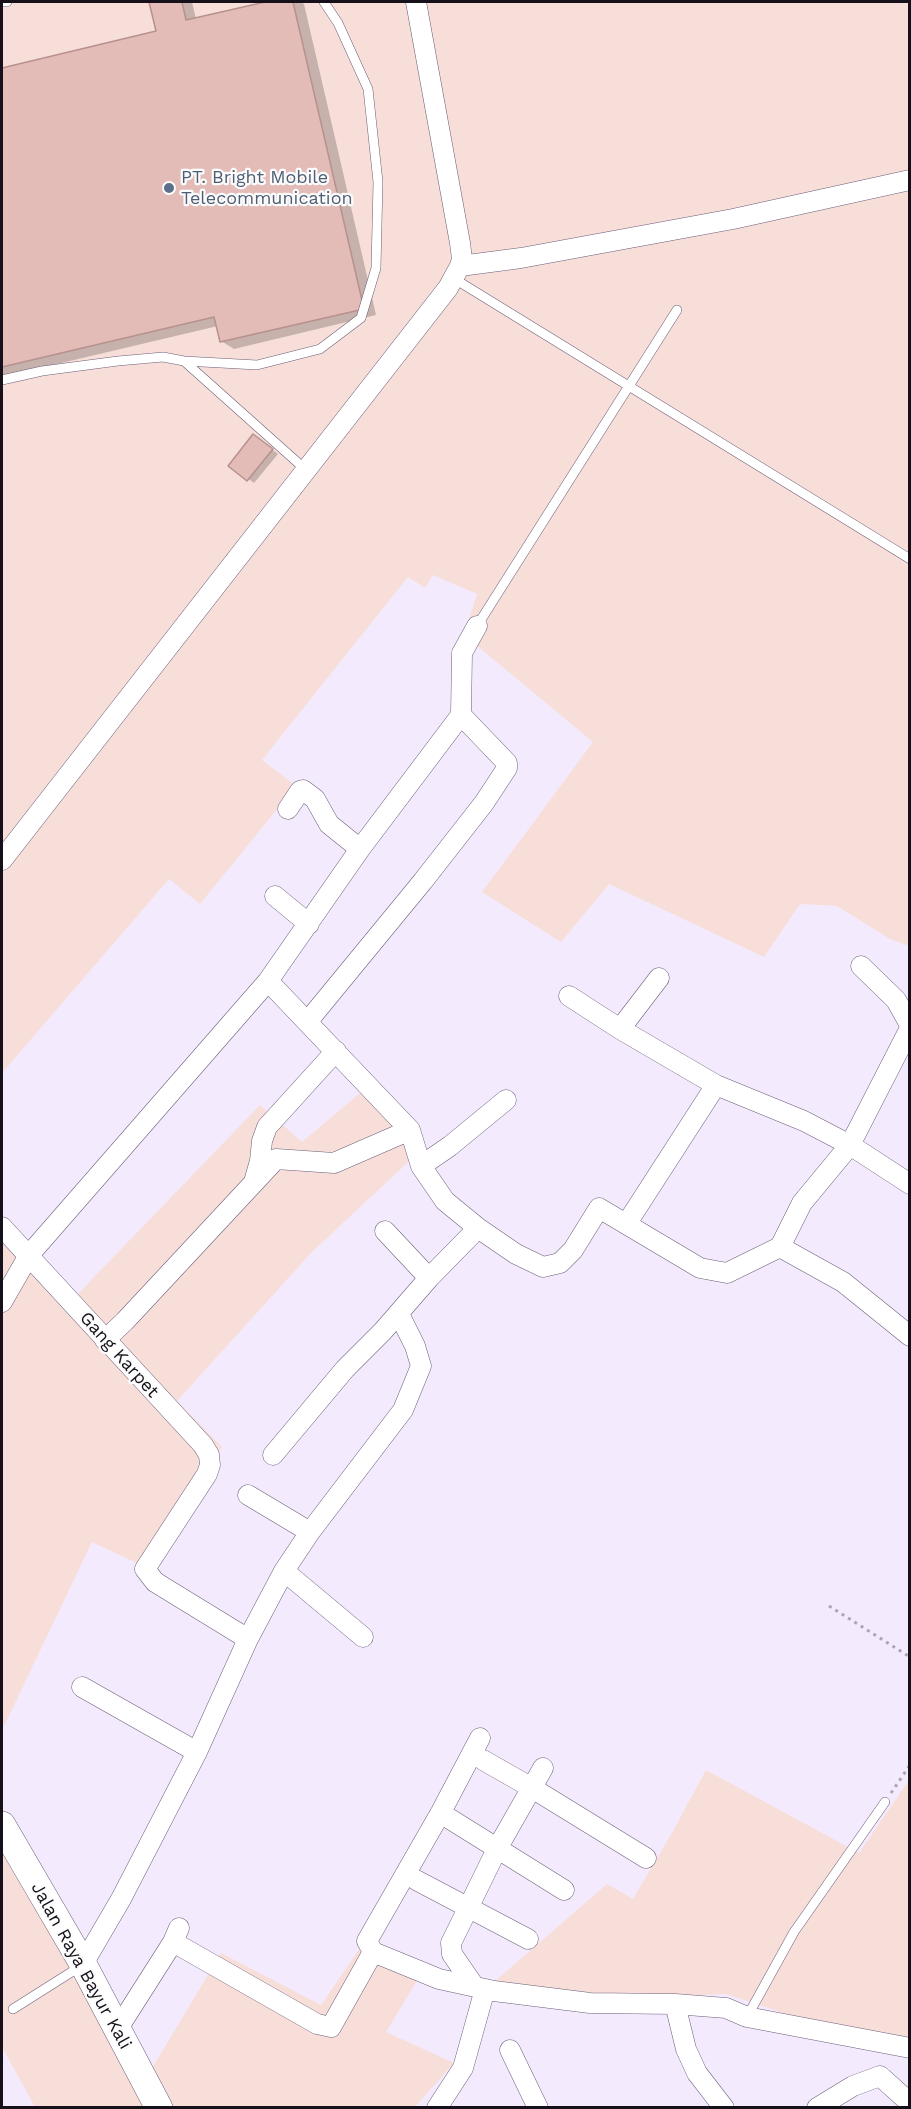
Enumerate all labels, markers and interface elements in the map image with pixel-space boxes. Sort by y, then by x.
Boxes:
place label: PT. Bright Mobile Telecommunication [181,167,353,210]
marker: PT. Bright Mobile Telecommunication [162,181,176,195]
street label: Gang Karpet [75,1308,163,1402]
street label: Jalan Raya Bayur Kali [26,1879,136,2053]

